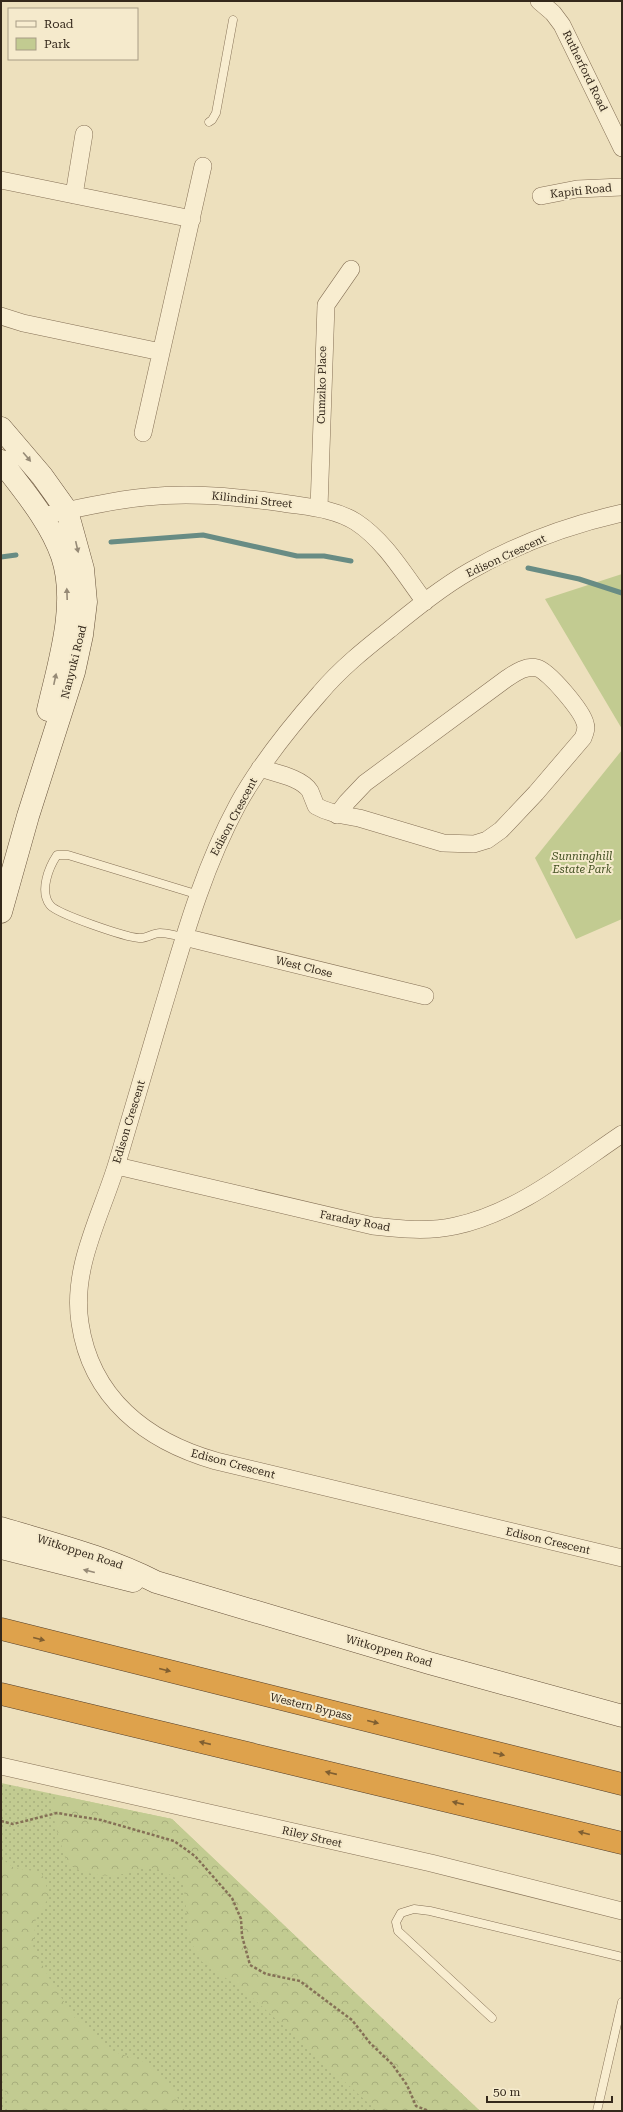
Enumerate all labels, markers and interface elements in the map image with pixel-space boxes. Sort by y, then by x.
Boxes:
legend [8,8,138,60]
text: Road [44,17,74,31]
street label: Rutherford Road [560,28,610,114]
text: Park [44,37,71,51]
street label: Kapiti Road [550,181,612,201]
street label: Cumziko Place [315,346,329,424]
one-way arrow [22,452,31,463]
street label: Kilindini Street [211,489,293,511]
street label: Edison Crescent [464,532,548,580]
one-way arrow [75,541,81,553]
one-way arrow [64,587,70,600]
street label: Nanyuki Road [59,624,89,700]
one-way arrow [52,673,58,686]
street label: Edison Crescent [208,776,260,858]
park label: Sunninghill Estate Park [551,850,612,876]
street label: West Close [274,954,334,980]
street label: Edison Crescent [110,1079,148,1165]
street label: Faraday Road [319,1208,391,1234]
street label: Edison Crescent [190,1447,276,1481]
street label: Edison Crescent [504,1525,592,1557]
street label: Witkoppen Road [35,1532,125,1572]
one-way arrow [83,1568,95,1574]
street label: Witkoppen Road [344,1632,434,1670]
one-way arrow [33,1636,45,1642]
one-way arrow [159,1668,171,1674]
street label: Western Bypass [269,1691,353,1723]
one-way arrow [366,1720,379,1726]
one-way arrow [199,1740,211,1746]
one-way arrow [493,1751,505,1757]
one-way arrow [325,1770,337,1776]
one-way arrow [452,1800,464,1806]
street label: Riley Street [281,1824,343,1850]
one-way arrow [578,1830,590,1836]
scale bar [487,2078,612,2104]
text: 50 m [493,2085,520,2099]

